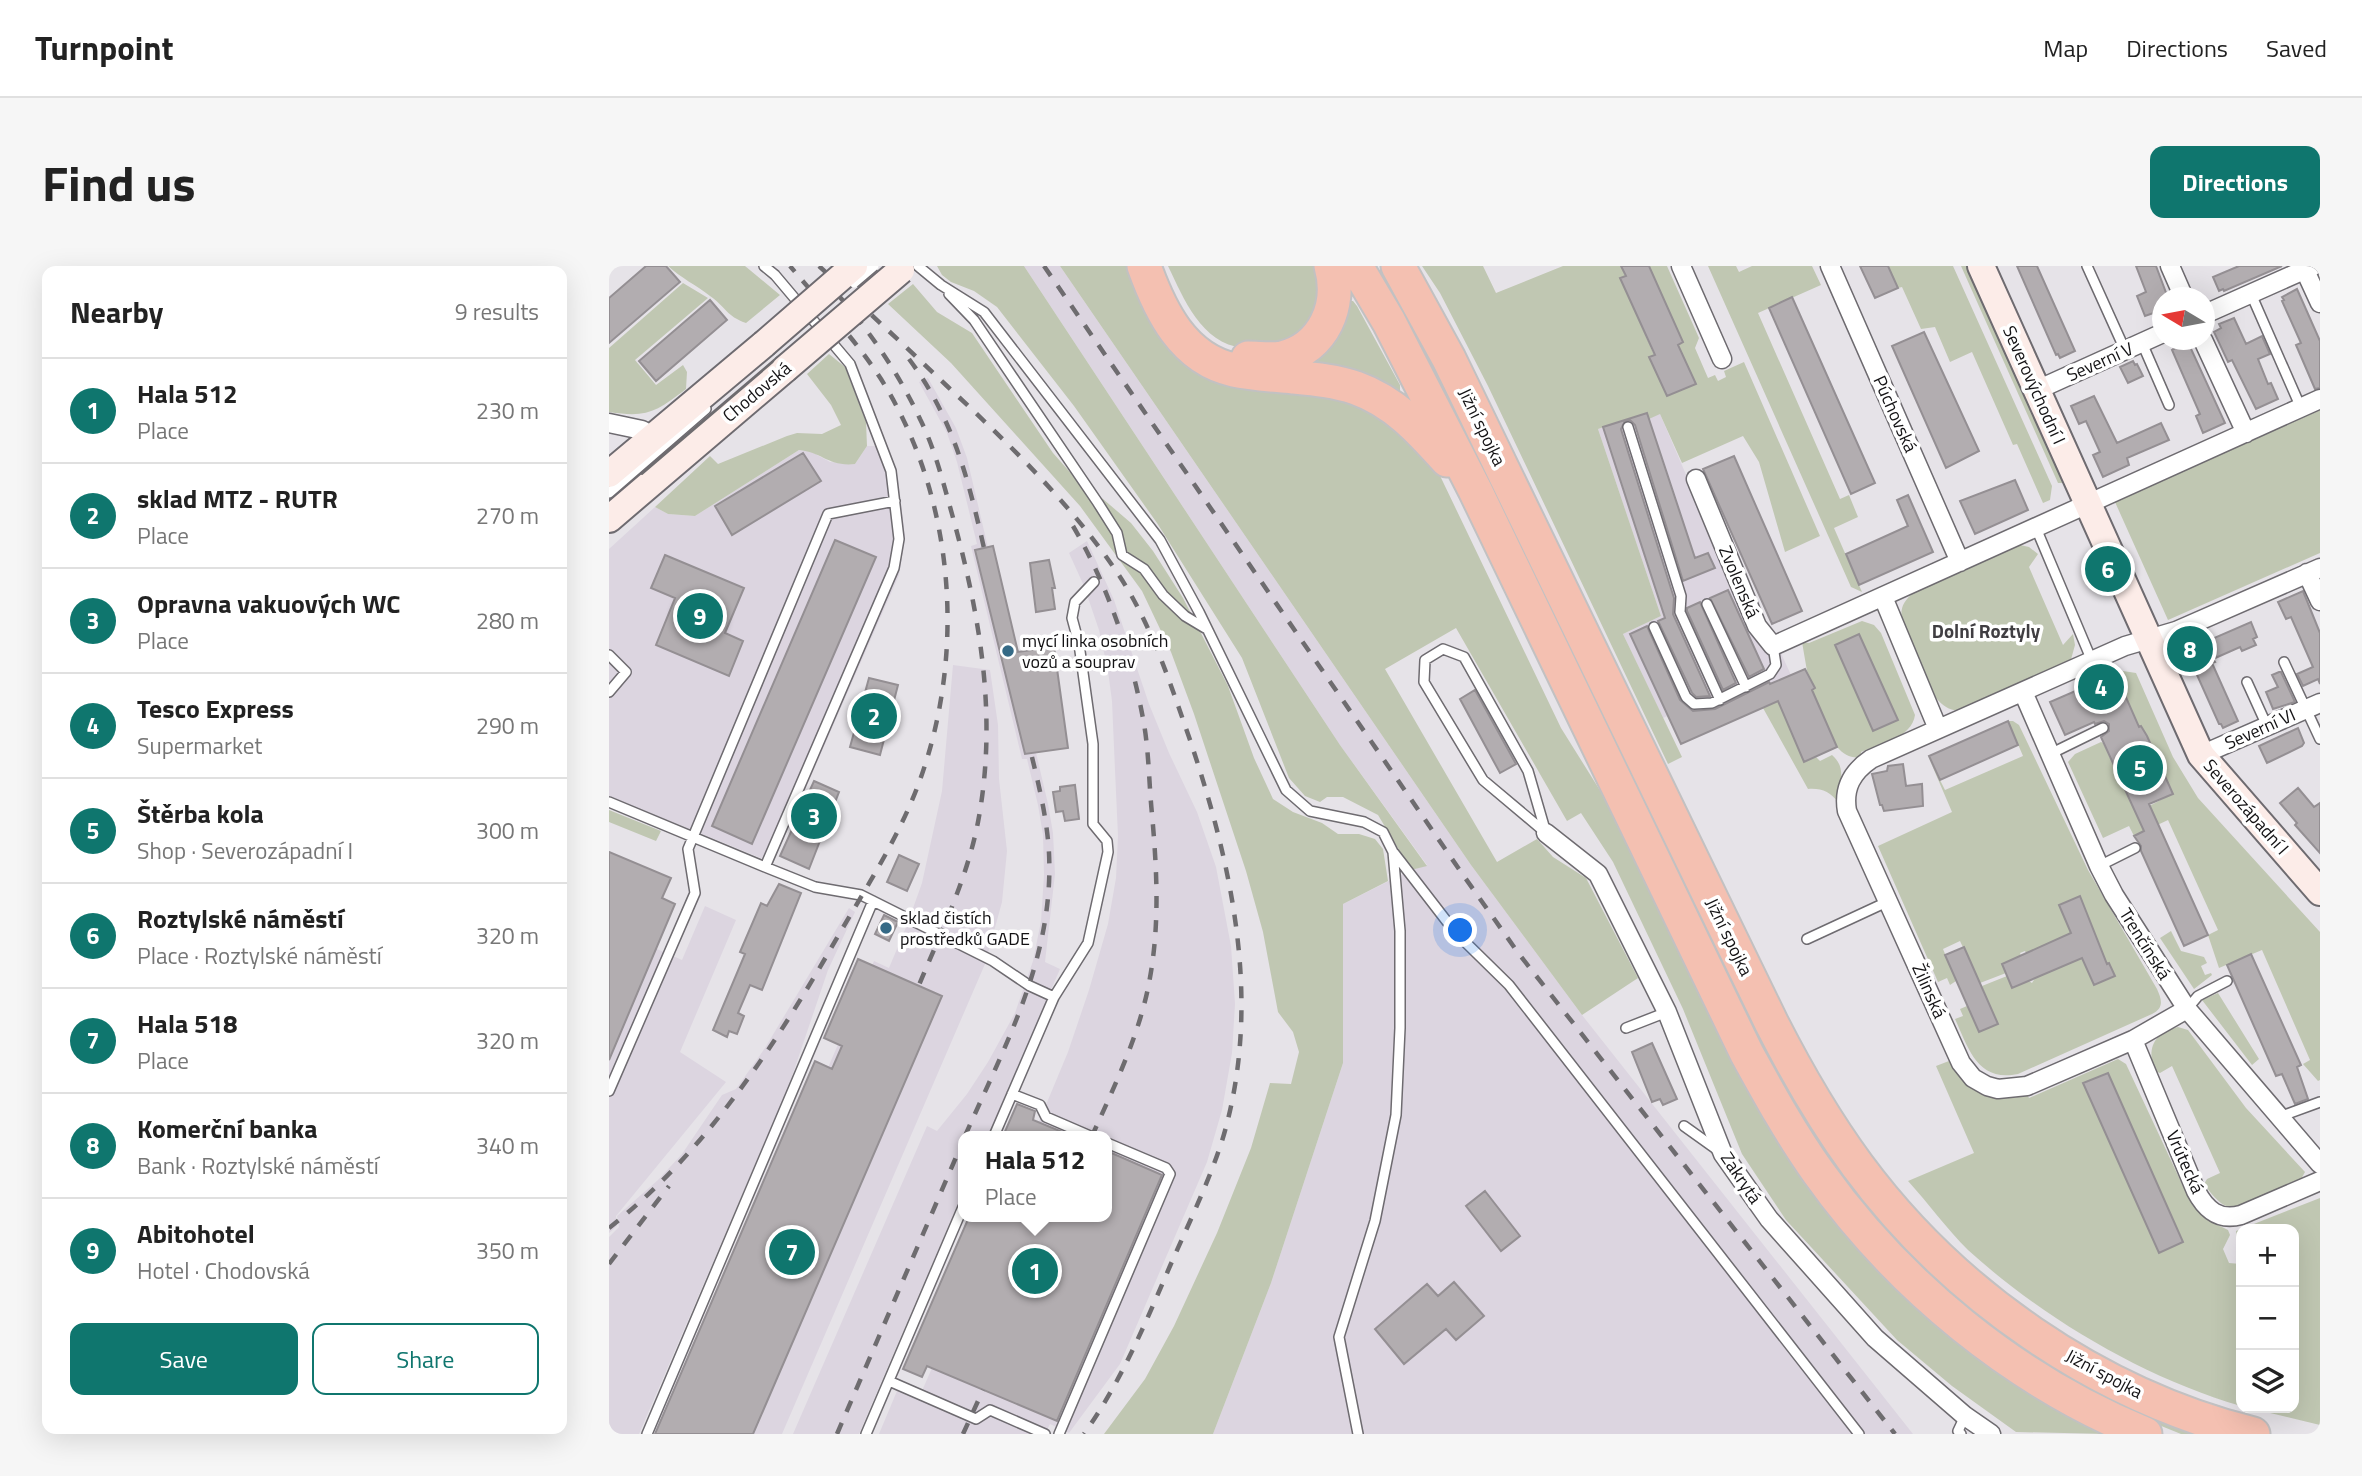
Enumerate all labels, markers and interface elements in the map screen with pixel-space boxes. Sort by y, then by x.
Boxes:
text: Turnpoint [35,23,174,73]
text: Map [2043,30,2088,66]
text: Directions [2126,30,2228,66]
text: Saved [2266,30,2327,66]
text: Find us [42,145,196,220]
button: Directions [2150,146,2320,218]
north arrow [2152,287,2215,350]
text: Nearby [70,289,163,335]
text: 9 results [455,294,539,329]
street label: Severovýchodní I [1996,321,2073,448]
street label: Severní V [2062,335,2138,388]
street label: Chodovská [716,355,797,428]
street label: Púchovská [1867,371,1924,457]
text: Hala 512 [137,374,238,413]
street label: Jižní spojka [1452,383,1513,470]
text: 1 [87,393,99,428]
text: 230 m [476,393,539,428]
text: Place [137,413,189,448]
text: sklad MTZ - RUTR [137,479,338,518]
text: 2 [87,498,99,533]
text: 270 m [476,498,539,533]
text: Place [137,518,189,553]
street label: Zvolenská [1712,541,1767,622]
pin: 6 [2085,543,2131,595]
text: Opravna vakuových WC [137,584,400,623]
pin: 9 [677,590,723,642]
text: 3 [87,603,99,638]
text: 280 m [476,603,539,638]
district label: Dolní Roztyly [1932,616,2041,645]
text: Place [137,623,189,658]
pin: 8 [2167,623,2213,675]
place label: mycí linka osobních vozů a souprav [1022,627,1169,675]
marker: mycí linka osobních vozů a souprav [1000,643,1016,659]
pin: 4 [2078,661,2124,713]
text: Tesco Express [137,689,294,728]
pin: 2 [851,690,897,742]
street label: Severní VI [2220,701,2300,756]
text: 4 [87,708,99,743]
text: 290 m [476,708,539,743]
text: Supermarket [137,728,262,763]
pin: 5 [2117,742,2163,794]
street label: Severozápadní I [2197,753,2296,860]
pin: 3 [791,790,837,842]
text: Štěrba kola [137,794,264,833]
text: 5 [87,813,99,848]
text: 300 m [476,813,539,848]
text: Shop · Severozápadní I [137,833,353,868]
street label: Jižní spojka [1699,893,1760,980]
text: Roztylské náměstí [137,899,344,938]
street label: Trenčínská [2113,903,2178,985]
place label: sklad čistích prostředků GADE [900,904,1030,952]
your location [1443,913,1477,947]
text: 6 [87,918,99,953]
text: 320 m [476,918,539,953]
marker: sklad čistích prostředků GADE [878,920,894,936]
text: Place · Roztylské náměstí [137,938,382,973]
street label: Žilinská [1905,959,1953,1022]
text: Hala 518 [137,1004,238,1043]
text: 7 [87,1023,99,1058]
text: 320 m [476,1023,539,1058]
text: Place [137,1043,189,1078]
text: Komerční banka [137,1109,317,1148]
street label: Vrútecká [2160,1126,2211,1198]
text: 8 [87,1128,99,1163]
text: 340 m [476,1128,539,1163]
popup [958,1131,1112,1222]
text: Hala 512 [985,1140,1085,1179]
street label: Zakrytá [1714,1146,1769,1209]
text: Bank · Roztylské náměstí [137,1148,379,1183]
text: Place [985,1179,1037,1214]
text: Abitohotel [137,1214,255,1253]
map controls [2236,1224,2299,1413]
button: + [2236,1224,2299,1287]
pin: 7 [769,1226,815,1278]
text: 9 [87,1233,99,1268]
text: 350 m [476,1233,539,1268]
pin: 1 [1012,1245,1058,1297]
text: Hotel · Chodovská [137,1253,310,1288]
button: − [2236,1287,2299,1350]
button: Save [70,1323,298,1395]
button: Share [312,1323,539,1395]
street label: Jižní spojka [2061,1342,2148,1405]
button: layers [2236,1350,2299,1413]

